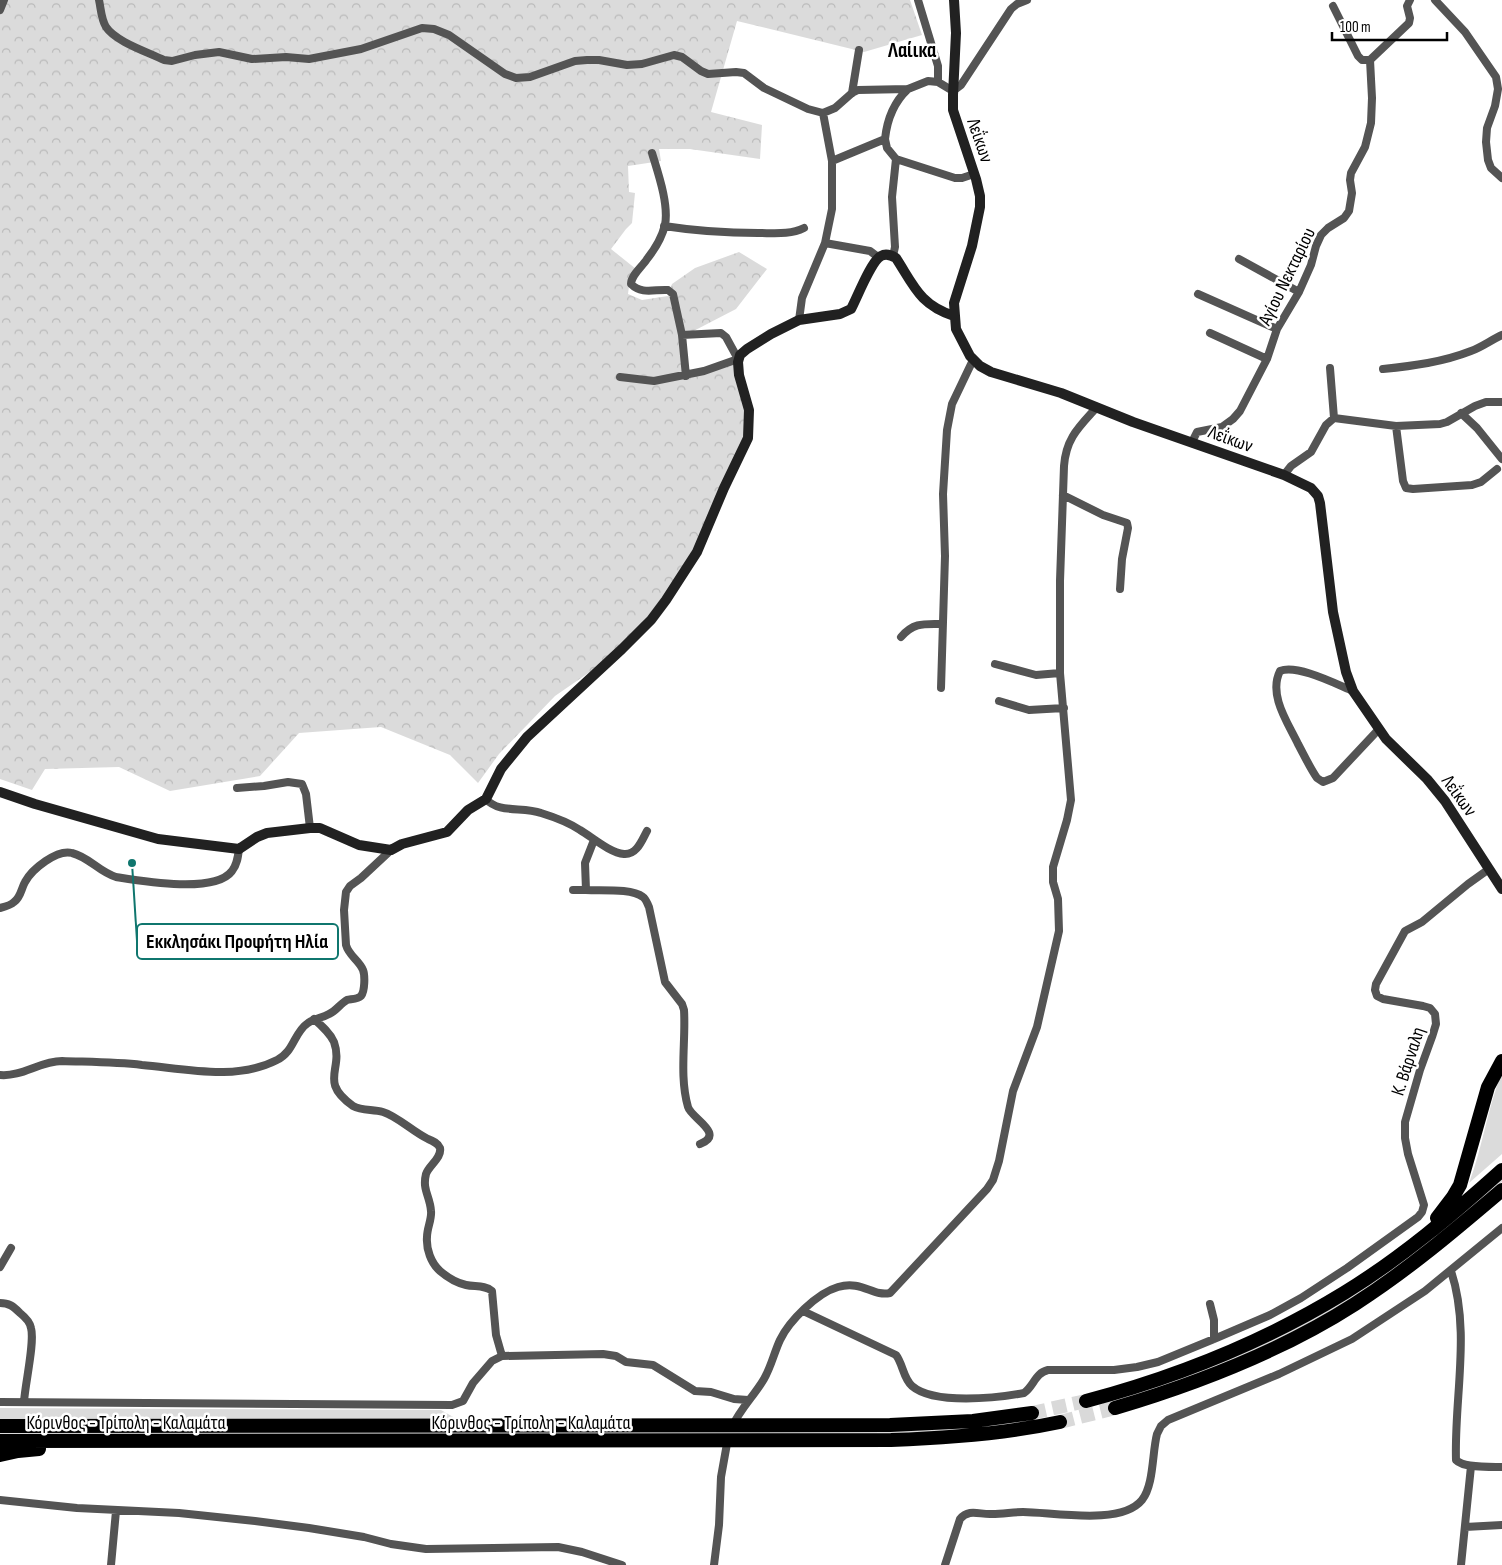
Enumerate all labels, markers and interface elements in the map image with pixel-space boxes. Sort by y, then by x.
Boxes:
scale bar [1332,10,1447,42]
text: 100 m [1340,18,1371,37]
district label: Λαίικα [887,38,937,63]
street label: Λεΐκων [961,114,998,166]
street label: Αγίου Νεκταρίου [1253,224,1321,330]
street label: Λεΐκων [1204,421,1256,458]
street label: Λεΐκων [1436,770,1482,821]
callout: Εκκλησάκι Προφήτη Ηλία [137,924,338,959]
text: Εκκλησάκι Προφήτη Ηλία [146,930,328,954]
street label: Κ. Βάρναλη [1387,1024,1430,1099]
street label: Κόρινθος - Τρίπολη - Καλαμάτα [27,1412,225,1435]
street label: Κόρινθος - Τρίπολη - Καλαμάτα [432,1412,630,1435]

